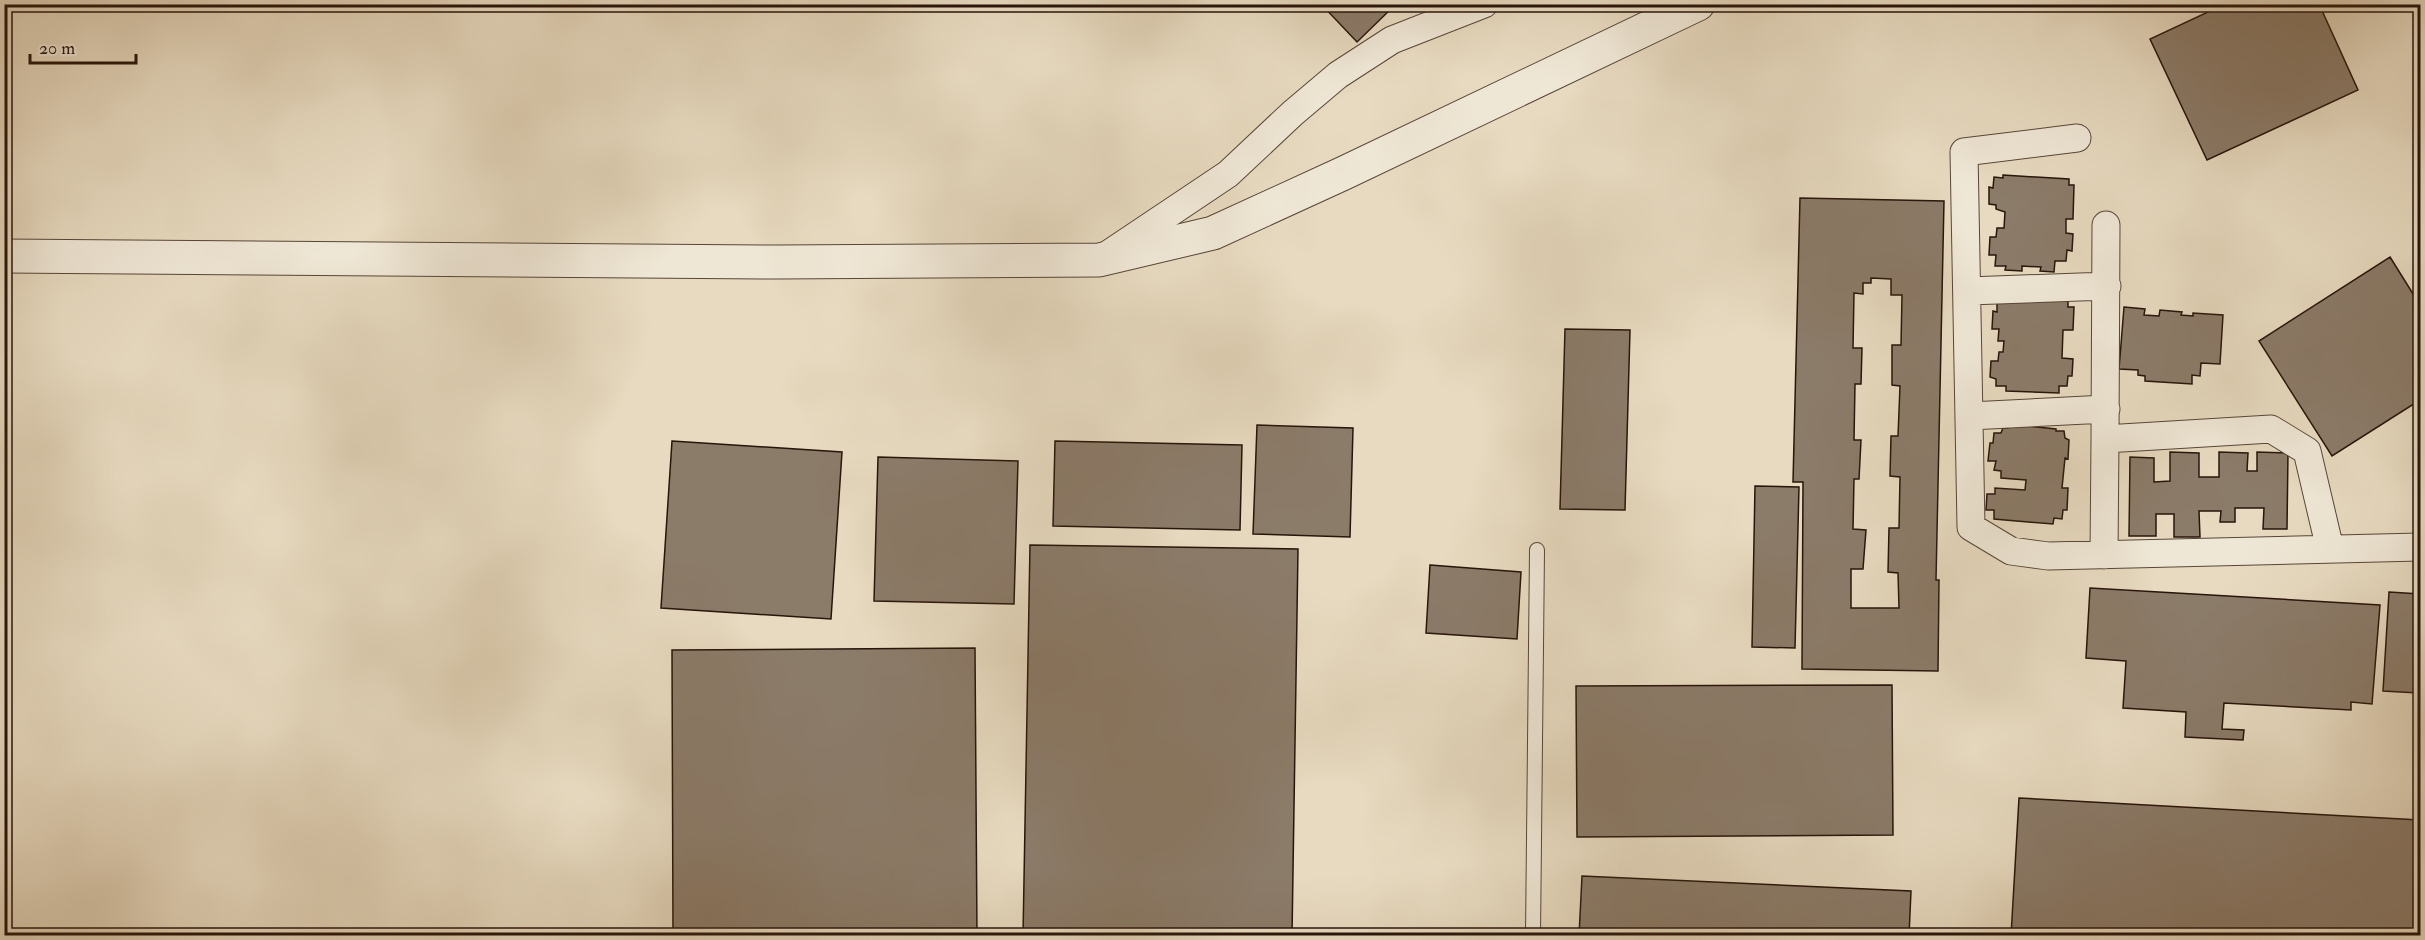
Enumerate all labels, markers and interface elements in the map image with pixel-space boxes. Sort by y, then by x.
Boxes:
scale bar [30,27,136,65]
text: 20 m [39,37,75,60]

